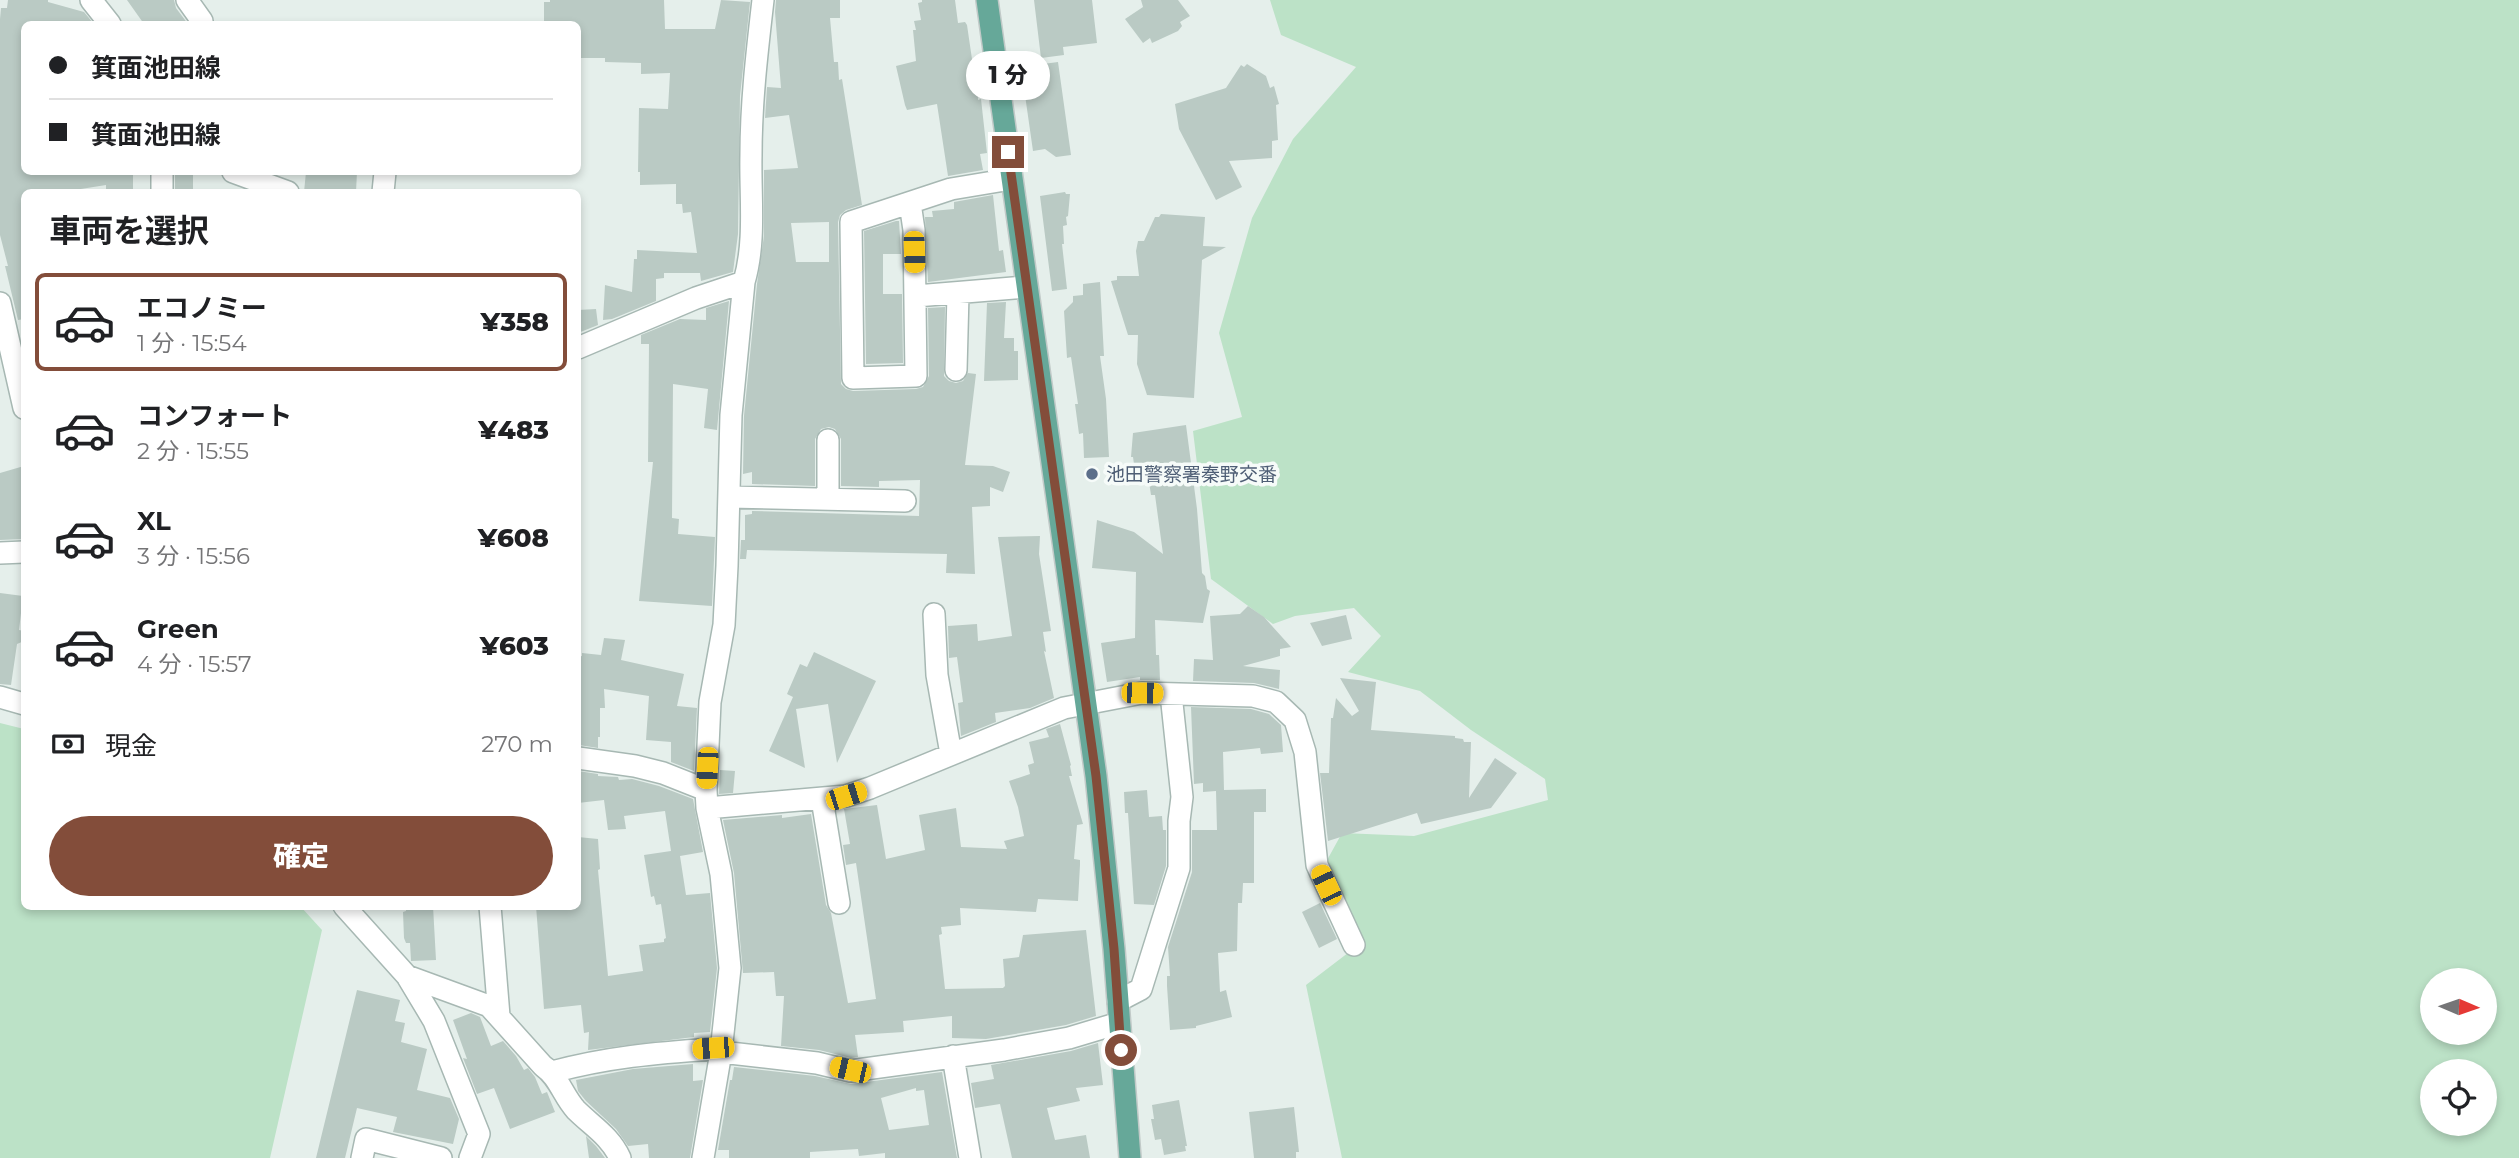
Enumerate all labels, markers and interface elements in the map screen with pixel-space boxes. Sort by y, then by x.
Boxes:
callout: 1 分 [966,51,1050,100]
text: 箕面池田線 [91,52,221,84]
text: 1 分 [988,61,1028,89]
text: 箕面池田線 [91,119,221,151]
route end [992,136,1024,168]
text: 車両を選択 [49,211,209,250]
car [903,231,926,273]
icon: car [53,291,116,354]
text: エコノミー [137,292,267,324]
text: ¥358 [481,306,549,338]
text: 1 分 · 15:54 [137,329,247,357]
icon: car [53,399,116,462]
text: コンフォート [137,400,292,432]
text: ¥483 [478,414,549,446]
text: 2 分 · 15:55 [137,437,249,465]
place label: 池田警察署秦野交番 [1106,463,1277,486]
marker: 池田警察署秦野交番 [1084,466,1100,482]
text: XL [137,505,171,537]
icon: car [53,507,116,570]
text: ¥608 [478,522,549,554]
text: 3 分 · 15:56 [137,542,250,570]
text: Green [137,613,219,645]
icon: car [53,615,116,678]
text: ¥603 [480,630,549,662]
text: 4 分 · 15:57 [137,650,252,678]
car [1121,682,1164,704]
icon: cash [49,725,87,763]
text: 現金 [105,730,157,762]
text: 270 m [481,730,553,758]
car [696,746,719,790]
car [823,780,870,812]
button: 確定 [49,816,553,896]
car [1308,862,1345,908]
north arrow [2420,968,2497,1045]
map controls [2420,968,2497,1136]
route start [1105,1034,1137,1066]
car [692,1036,735,1060]
car [828,1055,873,1085]
button: locate [2420,1059,2497,1136]

